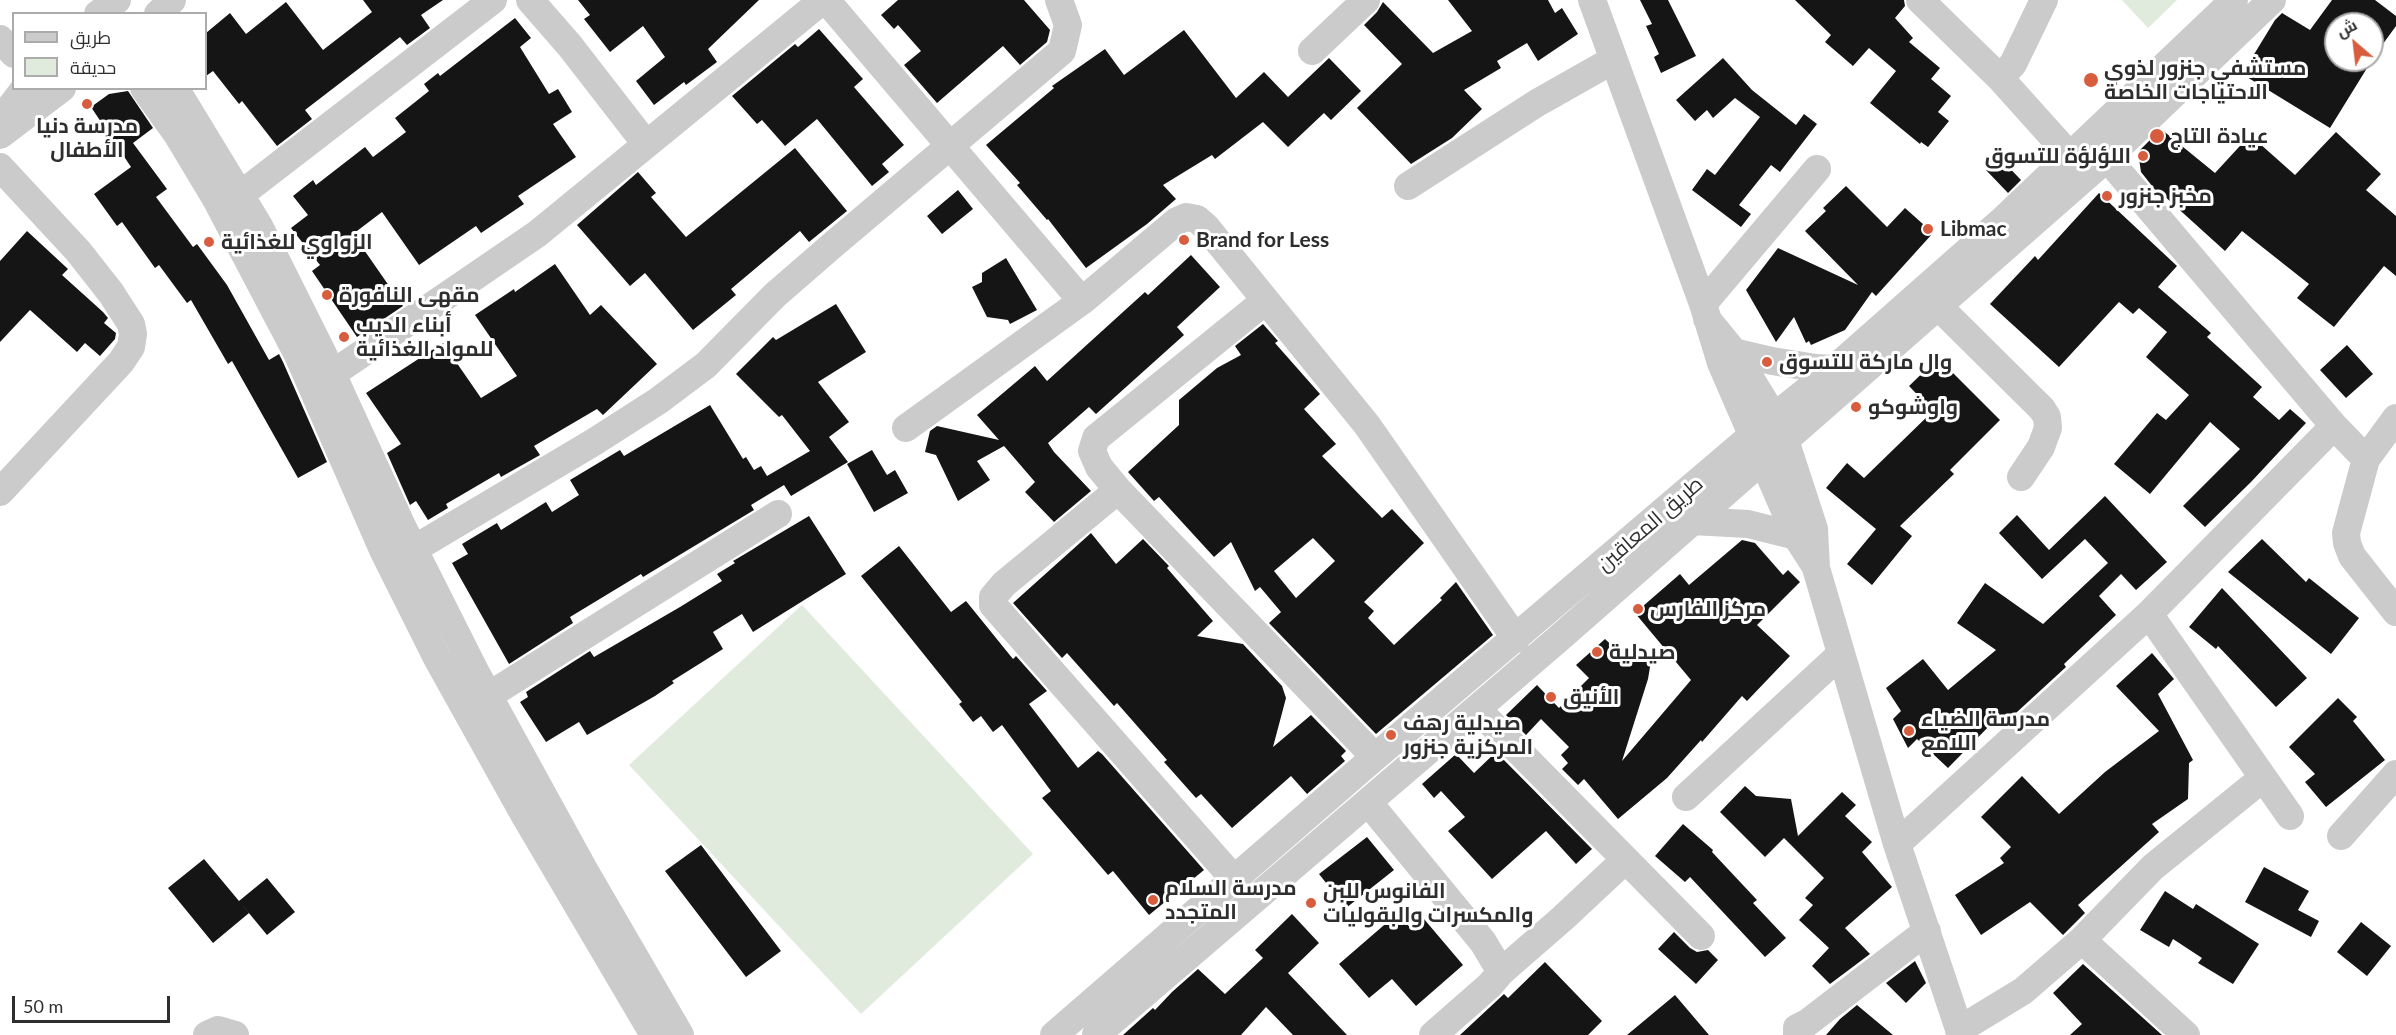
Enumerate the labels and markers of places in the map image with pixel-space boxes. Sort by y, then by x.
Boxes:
place label: مستشفي جنزور لذوي الاحتياجات الخاصة [2104,55,2307,105]
marker: مستشفي جنزور لذوي الاحتياجات الخاصة [2082,71,2100,89]
marker: مدرسة دنيا الأطفال [80,97,94,111]
place label: مدرسة دنيا الأطفال [36,113,138,163]
place label: عيادة التاج [2170,123,2269,149]
marker: عيادة التاج [2148,127,2166,145]
place label: اللؤلؤة للتسوق [1985,143,2131,169]
marker: اللؤلؤة للتسوق [2136,149,2150,163]
place label: مخبز جنزور [2119,183,2212,209]
marker: مخبز جنزور [2100,189,2114,203]
place label: Libmac [1940,216,2007,242]
marker: Libmac [1921,222,1935,236]
place label: Brand for Less [1196,227,1329,253]
place label: الزواوي للغذائية [221,229,372,255]
marker: Brand for Less [1177,233,1191,247]
marker: الزواوي للغذائية [202,235,216,249]
place label: مقهى النافورة [339,282,480,308]
marker: مقهى النافورة [320,288,334,302]
place label: أبناء الديب للمواد الغذائية [356,312,493,362]
marker: أبناء الديب للمواد الغذائية [337,330,351,344]
place label: وال ماركة للتسوق [1779,349,1952,375]
marker: وال ماركة للتسوق [1760,355,1774,369]
place label: واوشوكو [1868,394,1958,420]
marker: واوشوكو [1849,400,1863,414]
place label: مركز الفارس [1650,596,1766,622]
marker: مركز الفارس [1631,602,1645,616]
place label: صيدلية [1609,639,1676,665]
marker: صيدلية [1590,645,1604,659]
place label: الأنيق [1563,684,1619,710]
marker: الأنيق [1544,690,1558,704]
place label: مدرسة الضياء اللامع [1921,706,2050,756]
place label: صيدلية رهف المركزية جنزور [1403,710,1533,760]
marker: مدرسة الضياء اللامع [1902,724,1916,738]
marker: صيدلية رهف المركزية جنزور [1384,728,1398,742]
place label: مدرسة السلام المتجدد [1165,875,1297,925]
place label: الفانوس للبن والمكسرات والبقوليات [1323,878,1533,928]
marker: مدرسة السلام المتجدد [1146,893,1160,907]
marker: الفانوس للبن والمكسرات والبقوليات [1304,896,1318,910]

